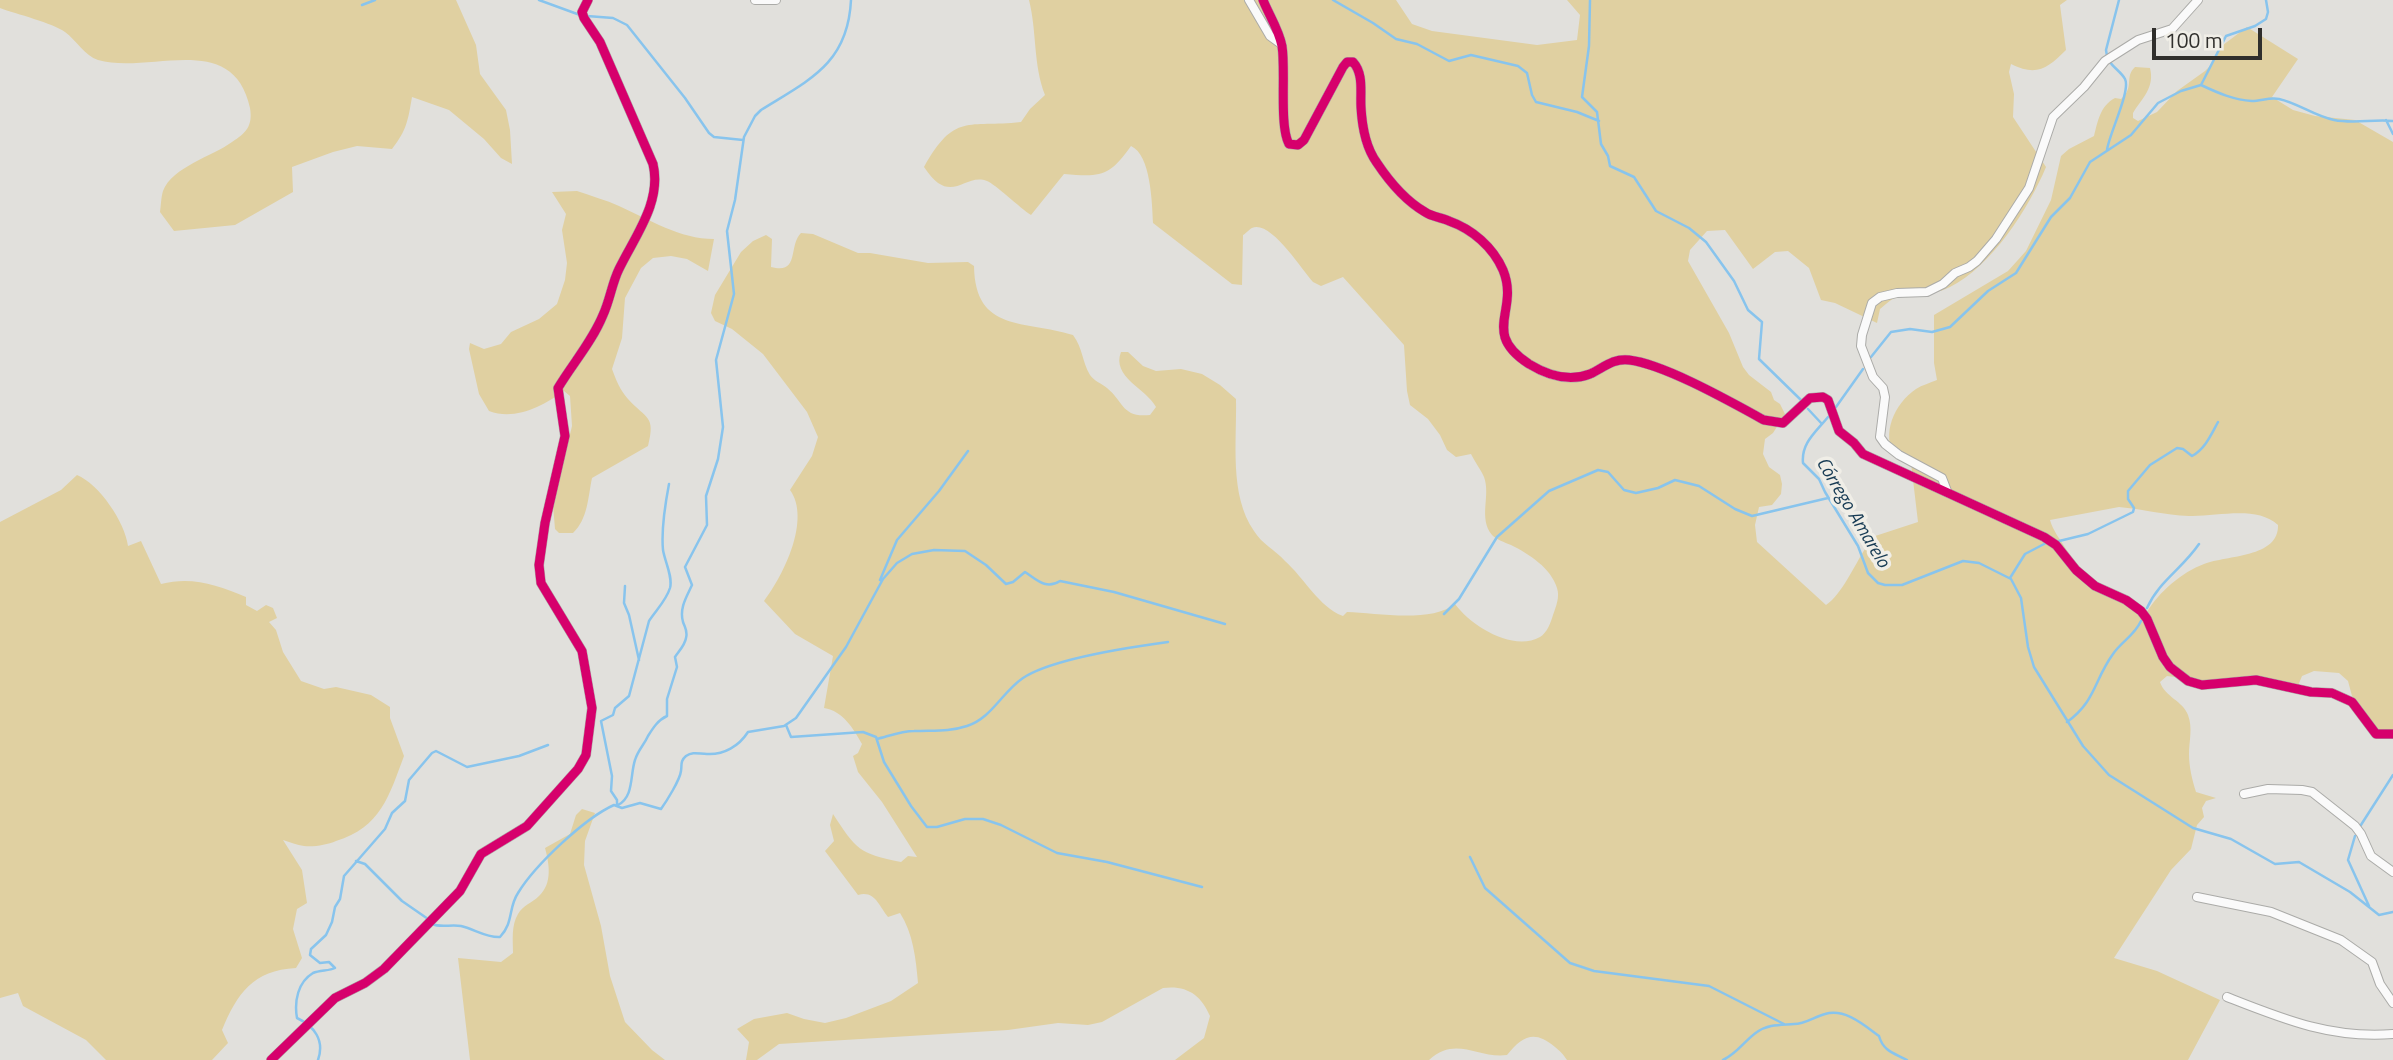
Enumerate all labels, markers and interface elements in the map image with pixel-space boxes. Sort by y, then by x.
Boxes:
scale bar [2155,14,2265,58]
text: 100 m [2165,24,2222,56]
water label: Córrego Amarelo [1810,454,1894,572]

